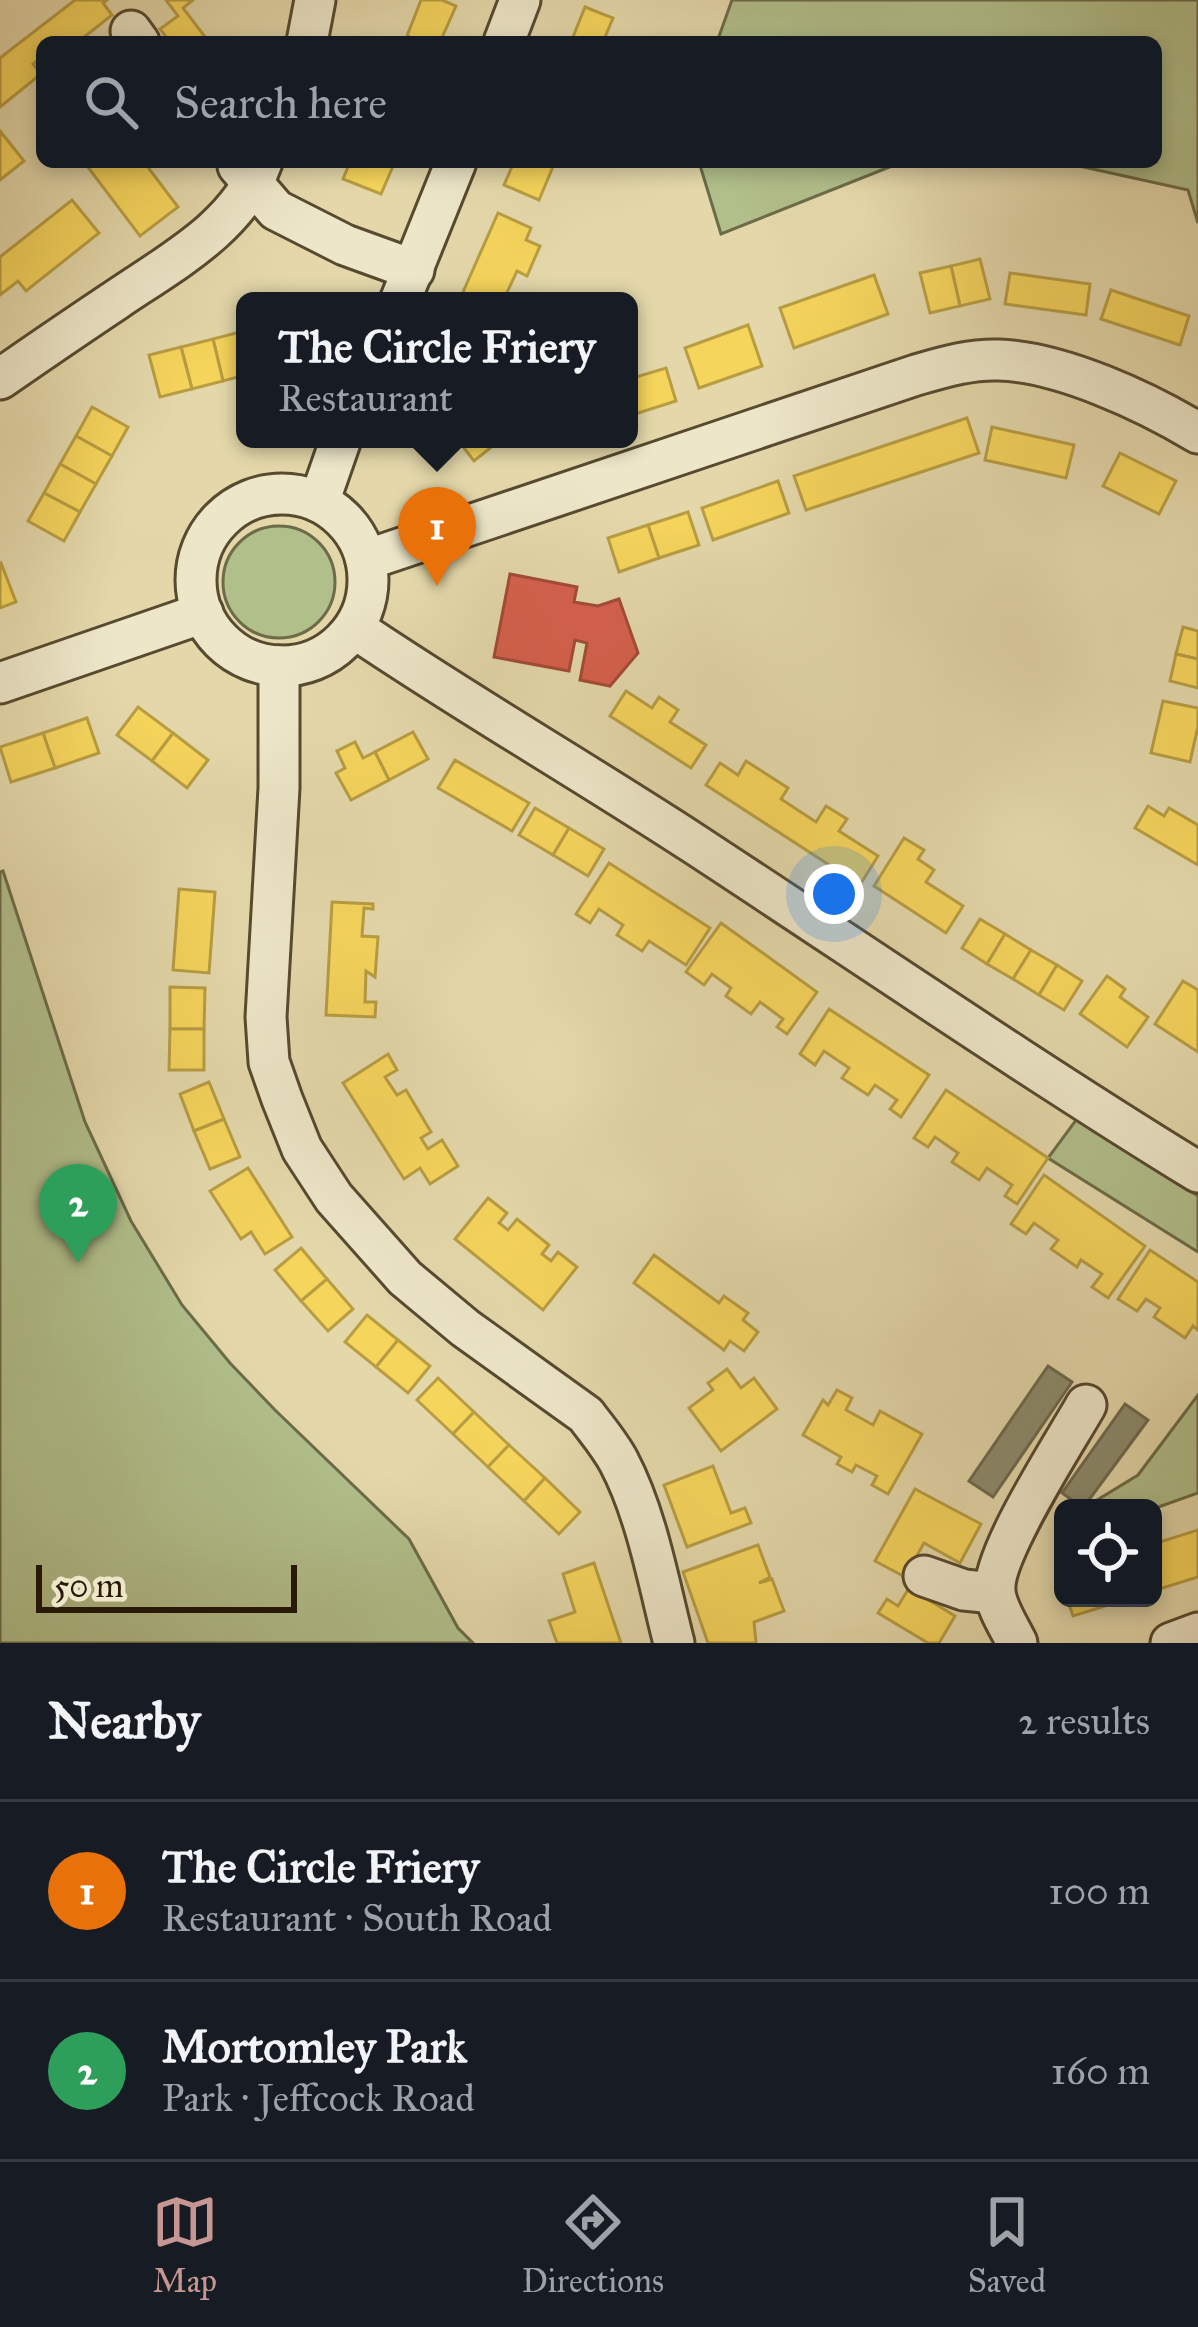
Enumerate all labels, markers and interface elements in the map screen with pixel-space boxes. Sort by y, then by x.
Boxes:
search box [36,36,1162,168]
icon: search [78,69,144,135]
text: Search here [174,75,387,130]
popup [236,292,638,448]
text: The Circle Friery [278,319,596,374]
text: Restaurant [278,374,453,422]
pin: 1 [398,487,476,586]
your location [804,864,864,924]
pin: 2 [39,1164,117,1263]
map controls [1054,1499,1162,1607]
button: locate [1054,1499,1162,1607]
scale bar [36,1559,297,1612]
text: 50 m [54,1566,123,1606]
text: Nearby [48,1690,200,1752]
text: 2 results [1018,1697,1150,1745]
text: The Circle Friery [162,1839,479,1894]
text: 1 [79,1867,95,1915]
text: 100 m [1048,1867,1150,1915]
text: Restaurant · South Road [162,1894,552,1942]
text: Mortomley Park [162,2019,467,2074]
text: 2 [77,2047,97,2095]
text: 160 m [1051,2047,1150,2095]
text: Park · Jeffcock Road [162,2074,475,2122]
tab: Map [152,2189,218,2301]
tab: Directions [522,2189,664,2301]
tab: Saved [968,2189,1046,2301]

